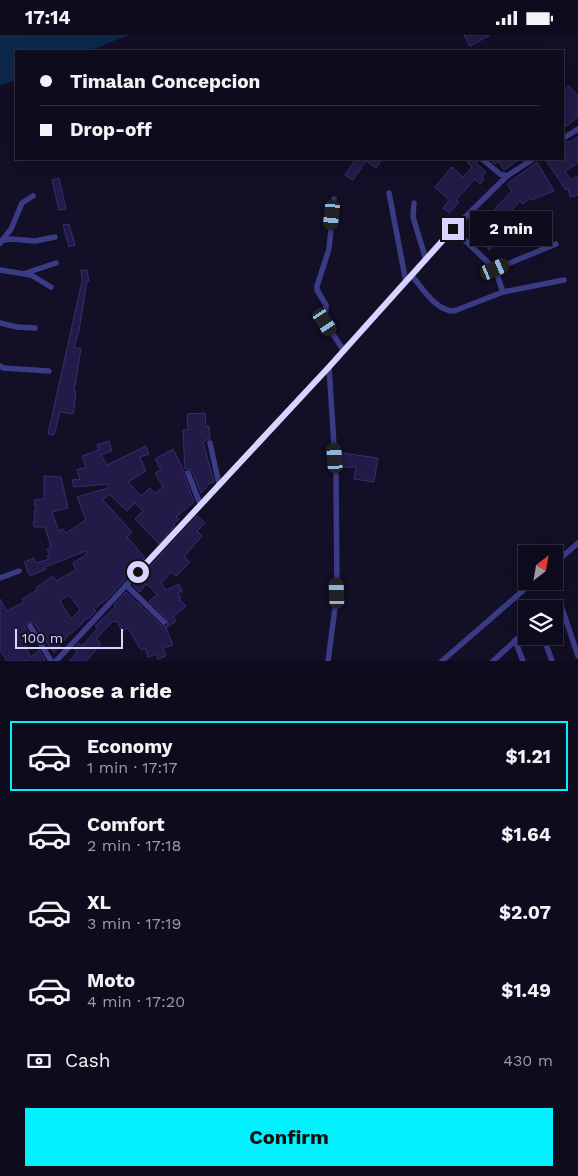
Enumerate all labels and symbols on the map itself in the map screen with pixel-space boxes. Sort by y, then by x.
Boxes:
car [322,199,341,231]
callout: 2 min [470,211,553,247]
route end [442,218,464,240]
car [478,256,511,282]
car [310,305,339,339]
car [326,443,343,473]
north arrow [518,545,562,590]
route start [127,561,149,583]
car [328,578,345,608]
scale bar [15,626,122,649]

